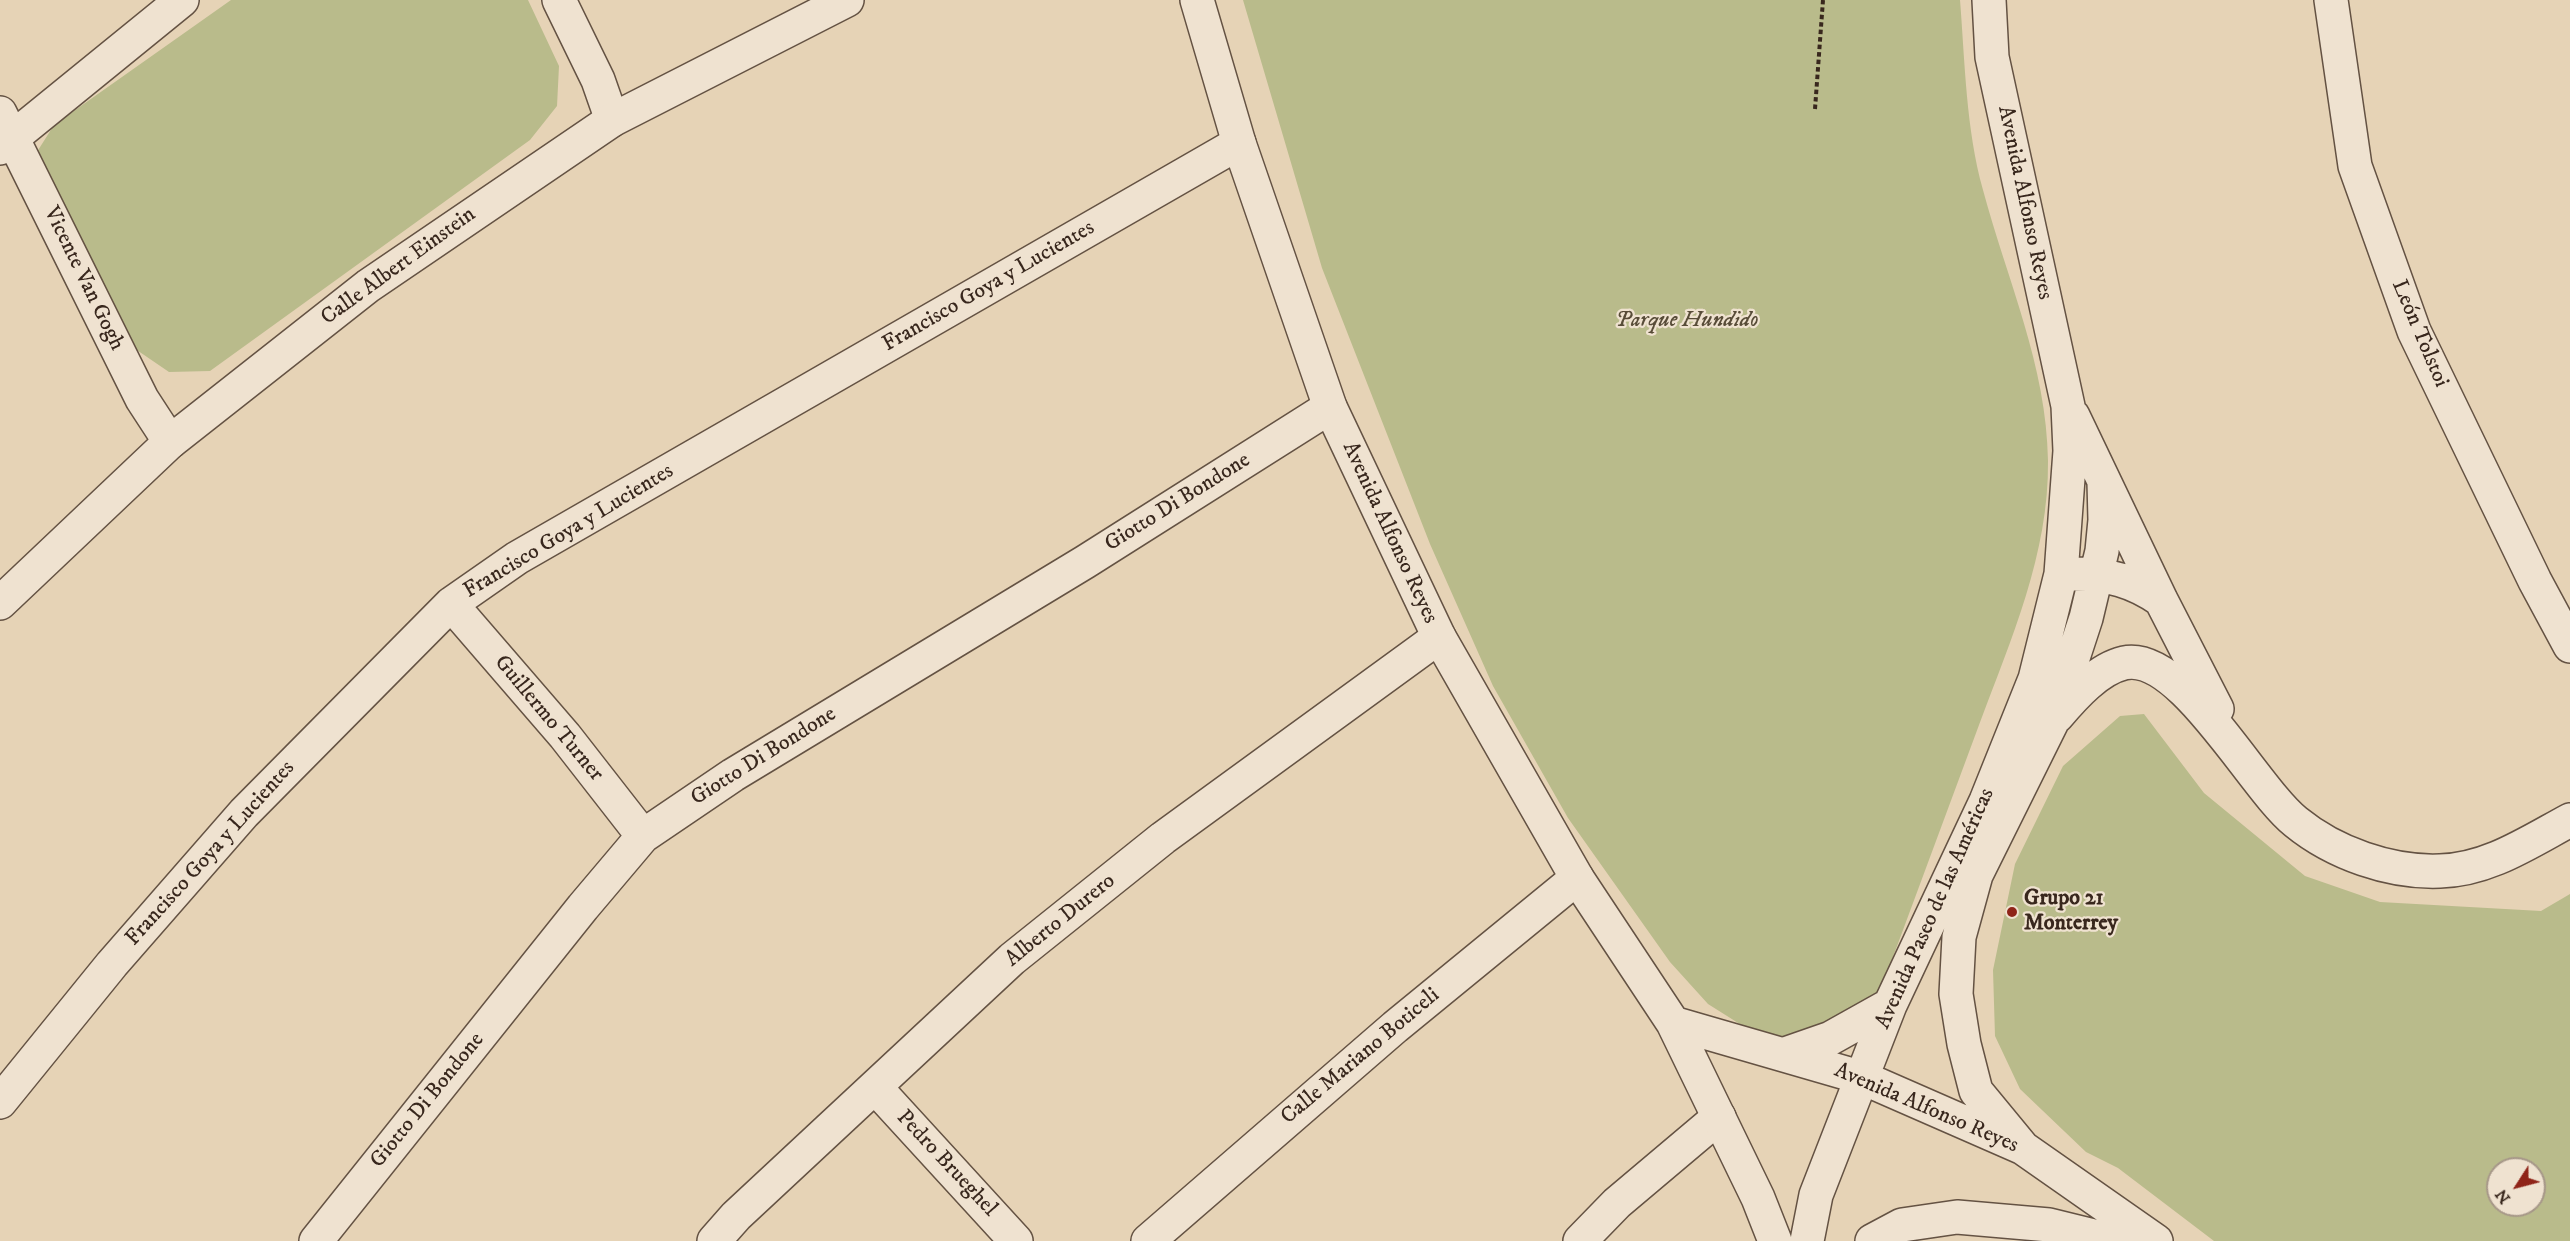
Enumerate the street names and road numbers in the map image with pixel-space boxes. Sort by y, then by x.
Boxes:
street label: Avenida Alfonso Reyes [1991,104,2057,302]
street label: Calle Albert Einstein [317,202,481,332]
street label: Vicente Van Gogh [37,203,129,355]
street label: Francisco Goya y Lucientes [878,216,1100,358]
street label: León Tolstoi [2385,276,2453,392]
street label: Avenida Alfonso Reyes [1335,438,1443,628]
street label: Giotto Di Bondone [1100,448,1256,558]
street label: Francisco Goya y Lucientes [459,459,679,605]
street label: Guillermo Turner [488,651,608,787]
street label: Giotto Di Bondone [686,702,842,812]
street label: Francisco Goya y Lucientes [121,756,301,952]
street label: Avenida Paseo de las Américas [1871,784,2001,1034]
street label: Alberto Durero [1001,869,1121,973]
street label: Calle Mariano Boticeli [1276,983,1446,1131]
street label: Giotto Di Bondone [365,1028,491,1174]
street label: Avenida Alfonso Reyes [1830,1058,2022,1160]
street label: Pedro Brueghel [890,1105,1002,1223]

